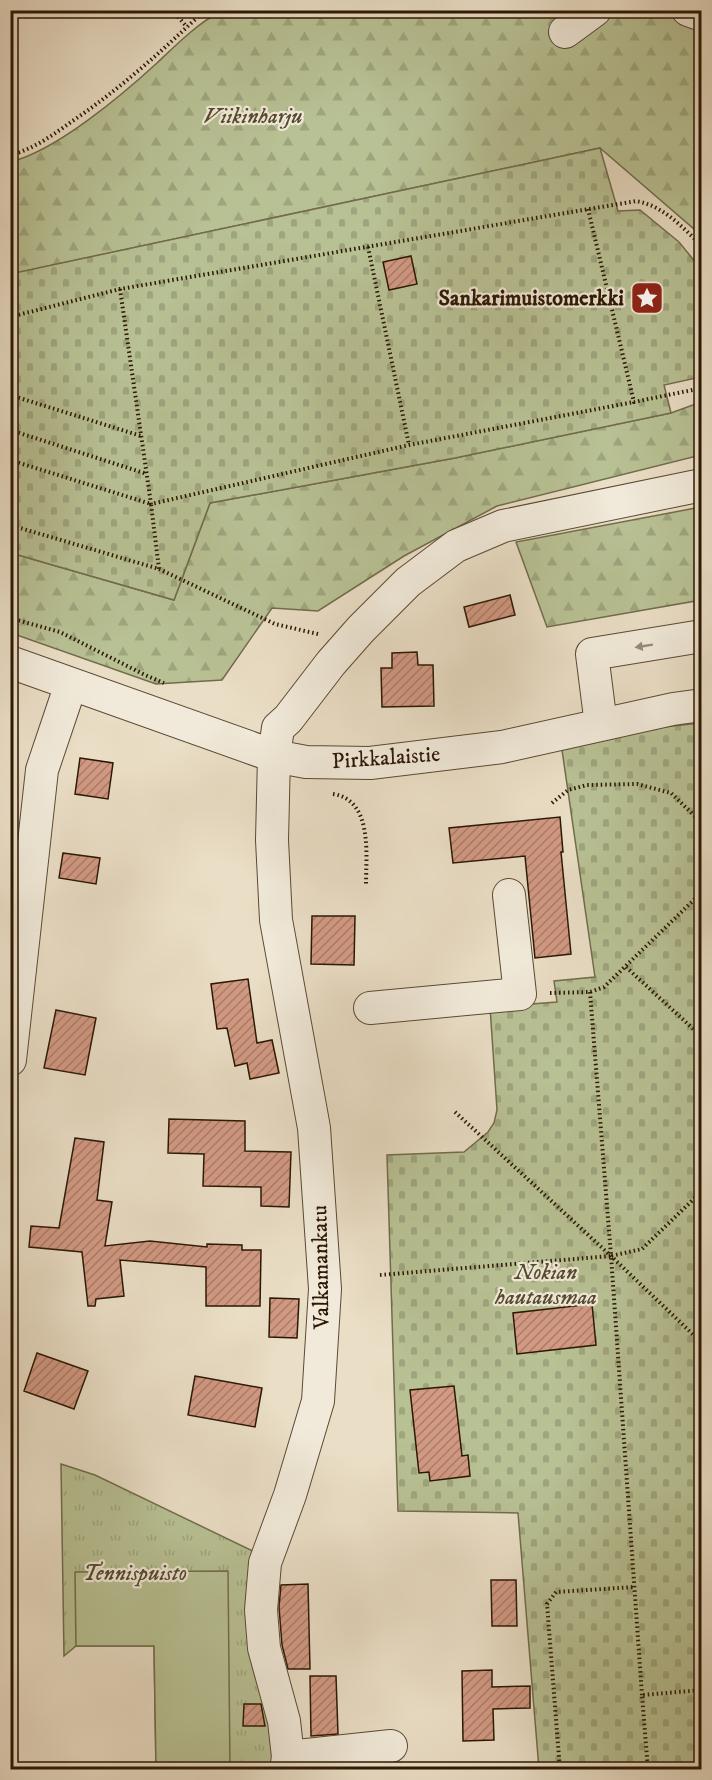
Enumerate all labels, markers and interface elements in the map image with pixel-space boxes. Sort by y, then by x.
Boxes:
park label: Viikinharju [203,103,303,130]
place icon: Sankarimuistomerkki [629,280,665,316]
place label: Sankarimuistomerkki [439,285,624,312]
one-way arrow [634,642,653,651]
street label: Pirkkalaistie [331,741,441,775]
street label: Valkamankatu [306,1205,336,1330]
park label: Nokian hautausmaa [494,1259,597,1311]
park label: Tennispuisto [83,1560,187,1587]

